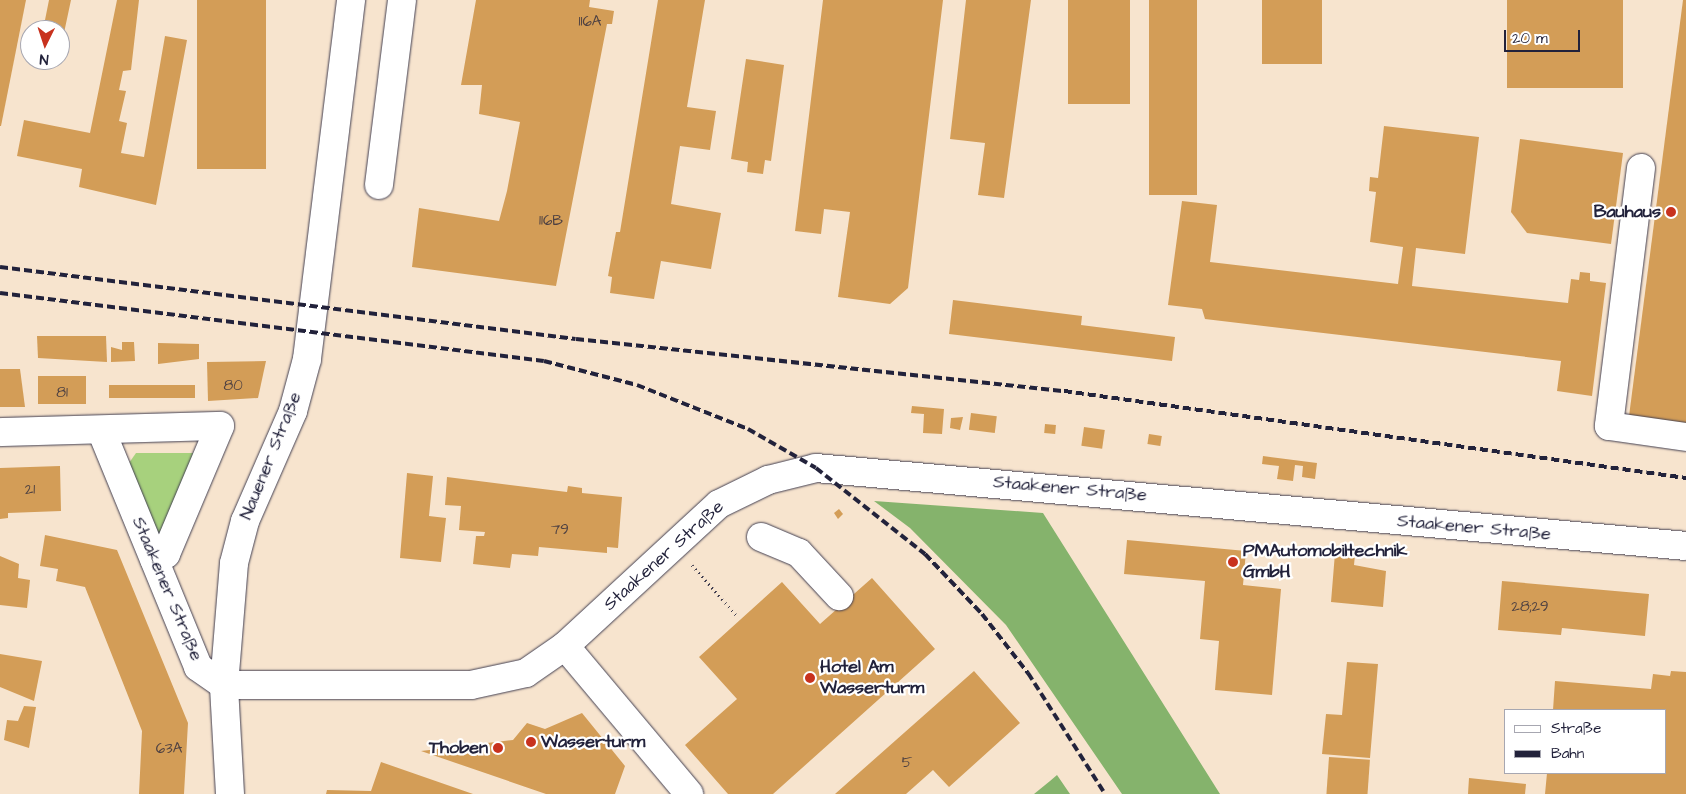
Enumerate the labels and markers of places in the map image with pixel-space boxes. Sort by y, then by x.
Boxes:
place label: Bauhaus [1594,201,1661,223]
marker: Bauhaus [1665,206,1677,218]
place label: PMAutomobiltechnik GmbH [1243,541,1407,584]
marker: PMAutomobiltechnik GmbH [1227,556,1239,568]
place label: Hotel Am Wasserturm [820,657,924,700]
marker: Hotel Am Wasserturm [804,672,816,684]
place label: Wasserturm [541,731,645,753]
marker: Wasserturm [525,736,537,748]
place label: Thoben [429,737,488,759]
marker: Thoben [492,742,504,754]

